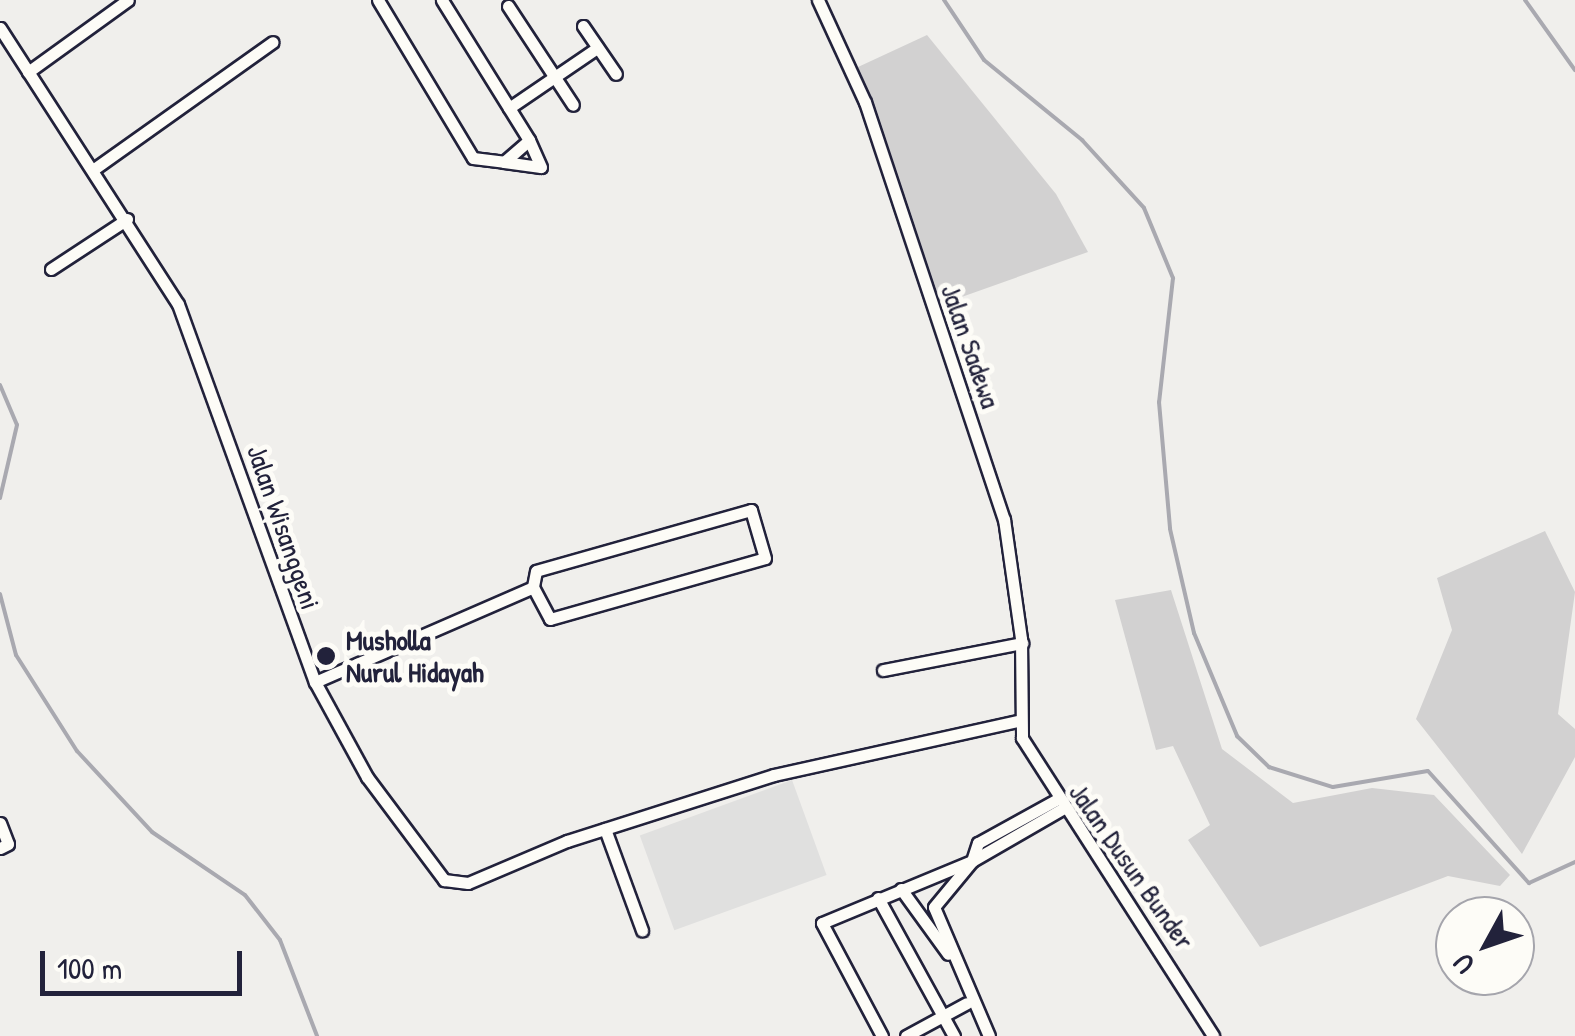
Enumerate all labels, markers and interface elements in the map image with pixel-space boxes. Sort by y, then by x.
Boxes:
street label: Jalan Sadewa [934,280,1008,412]
street label: Jalan Wisanggeni [240,440,328,614]
place label: Musholla Nurul Hidayah [346,623,484,689]
marker: Musholla Nurul Hidayah [315,645,337,667]
street label: Jalan Dusun Bunder [1062,776,1202,956]
north arrow [1435,896,1535,996]
scale bar [45,931,248,993]
text: U [1444,946,1483,982]
text: 100 m [57,948,122,988]

